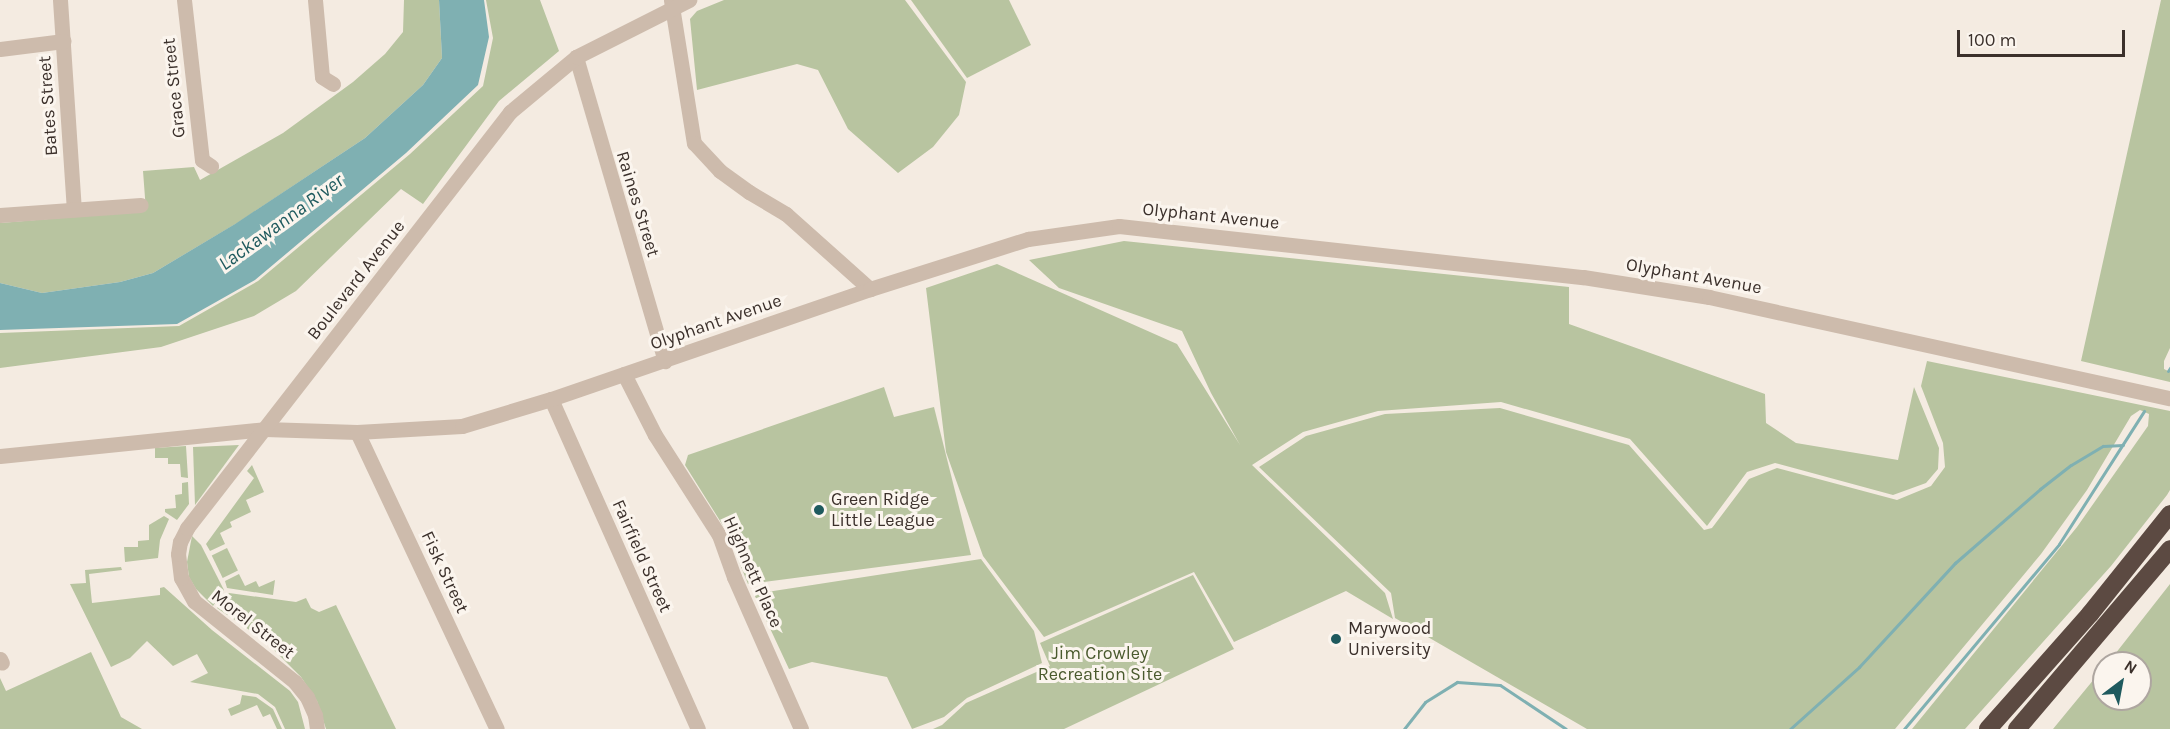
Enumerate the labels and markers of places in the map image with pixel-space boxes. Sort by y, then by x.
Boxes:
place label: Green Ridge Little League [831,489,935,532]
marker: Green Ridge Little League [812,503,826,517]
place label: Marywood University [1348,618,1431,660]
marker: Marywood University [1329,632,1343,646]

